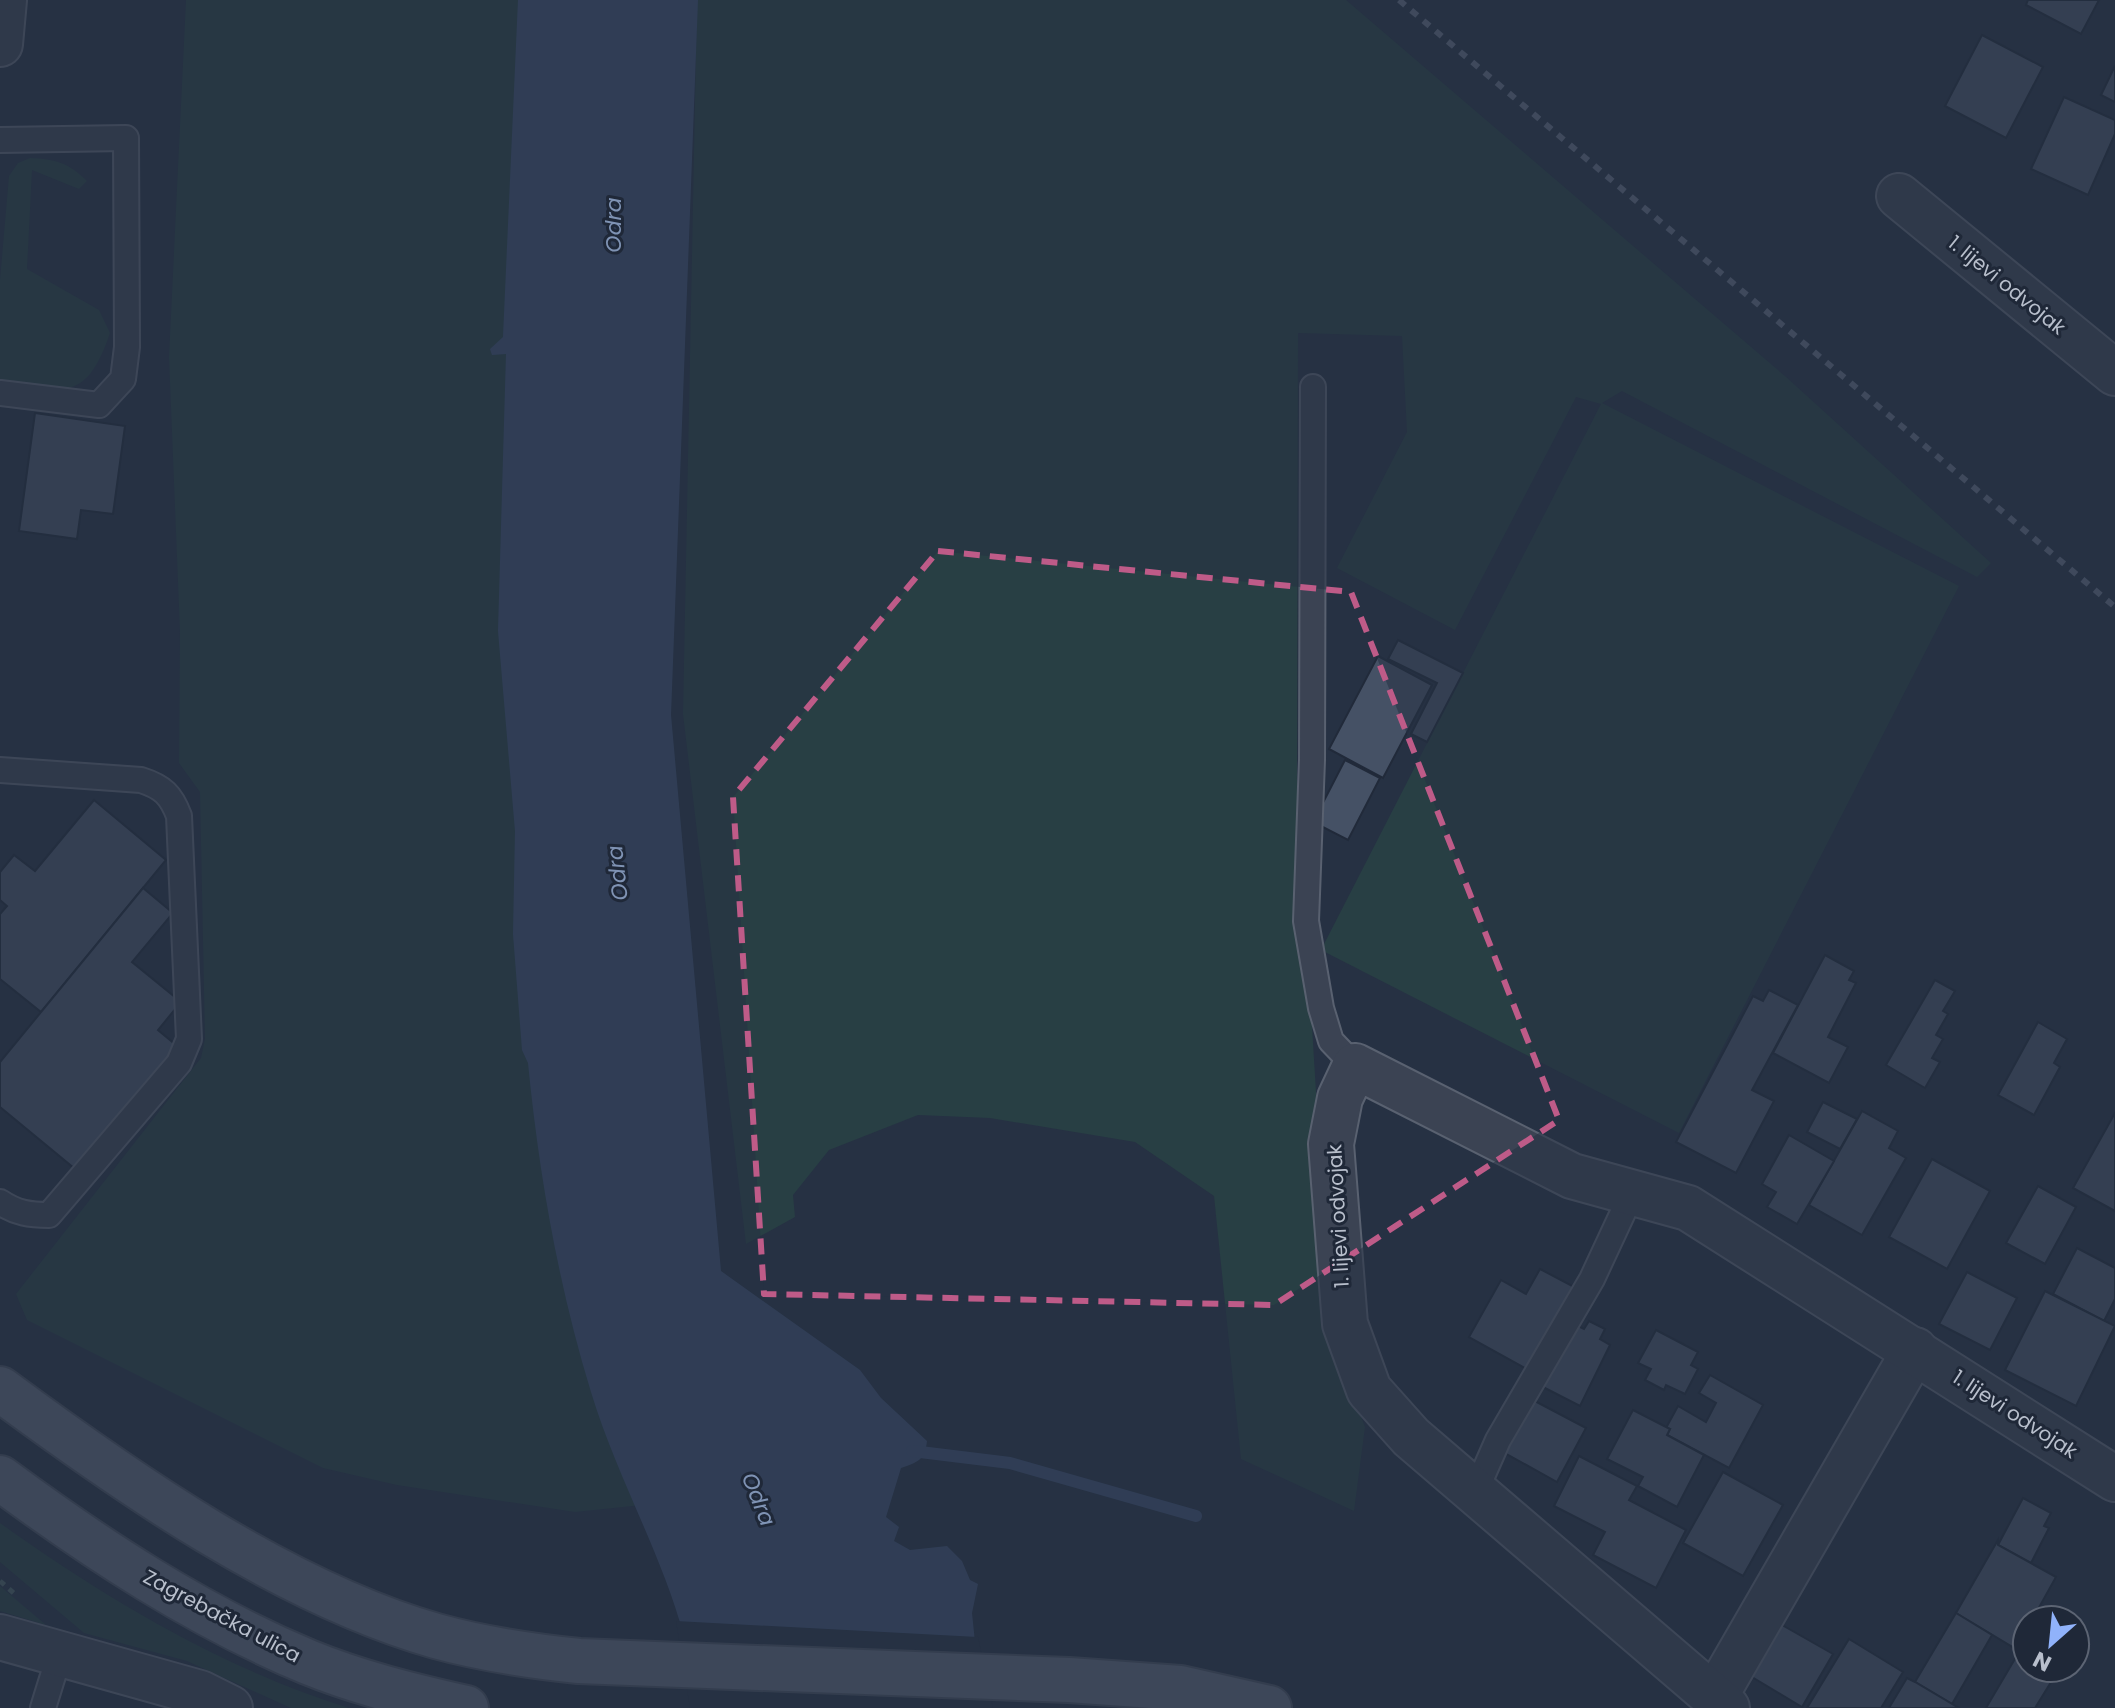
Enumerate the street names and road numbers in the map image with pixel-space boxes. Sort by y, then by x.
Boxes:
street label: 1. lijevi odvojak [1942,229,2072,342]
street label: 1. lijevi odvojak [1320,1143,1356,1289]
street label: 1. lijevi odvojak [1947,1363,2083,1465]
street label: Zagrebačka ulica [138,1563,306,1669]

